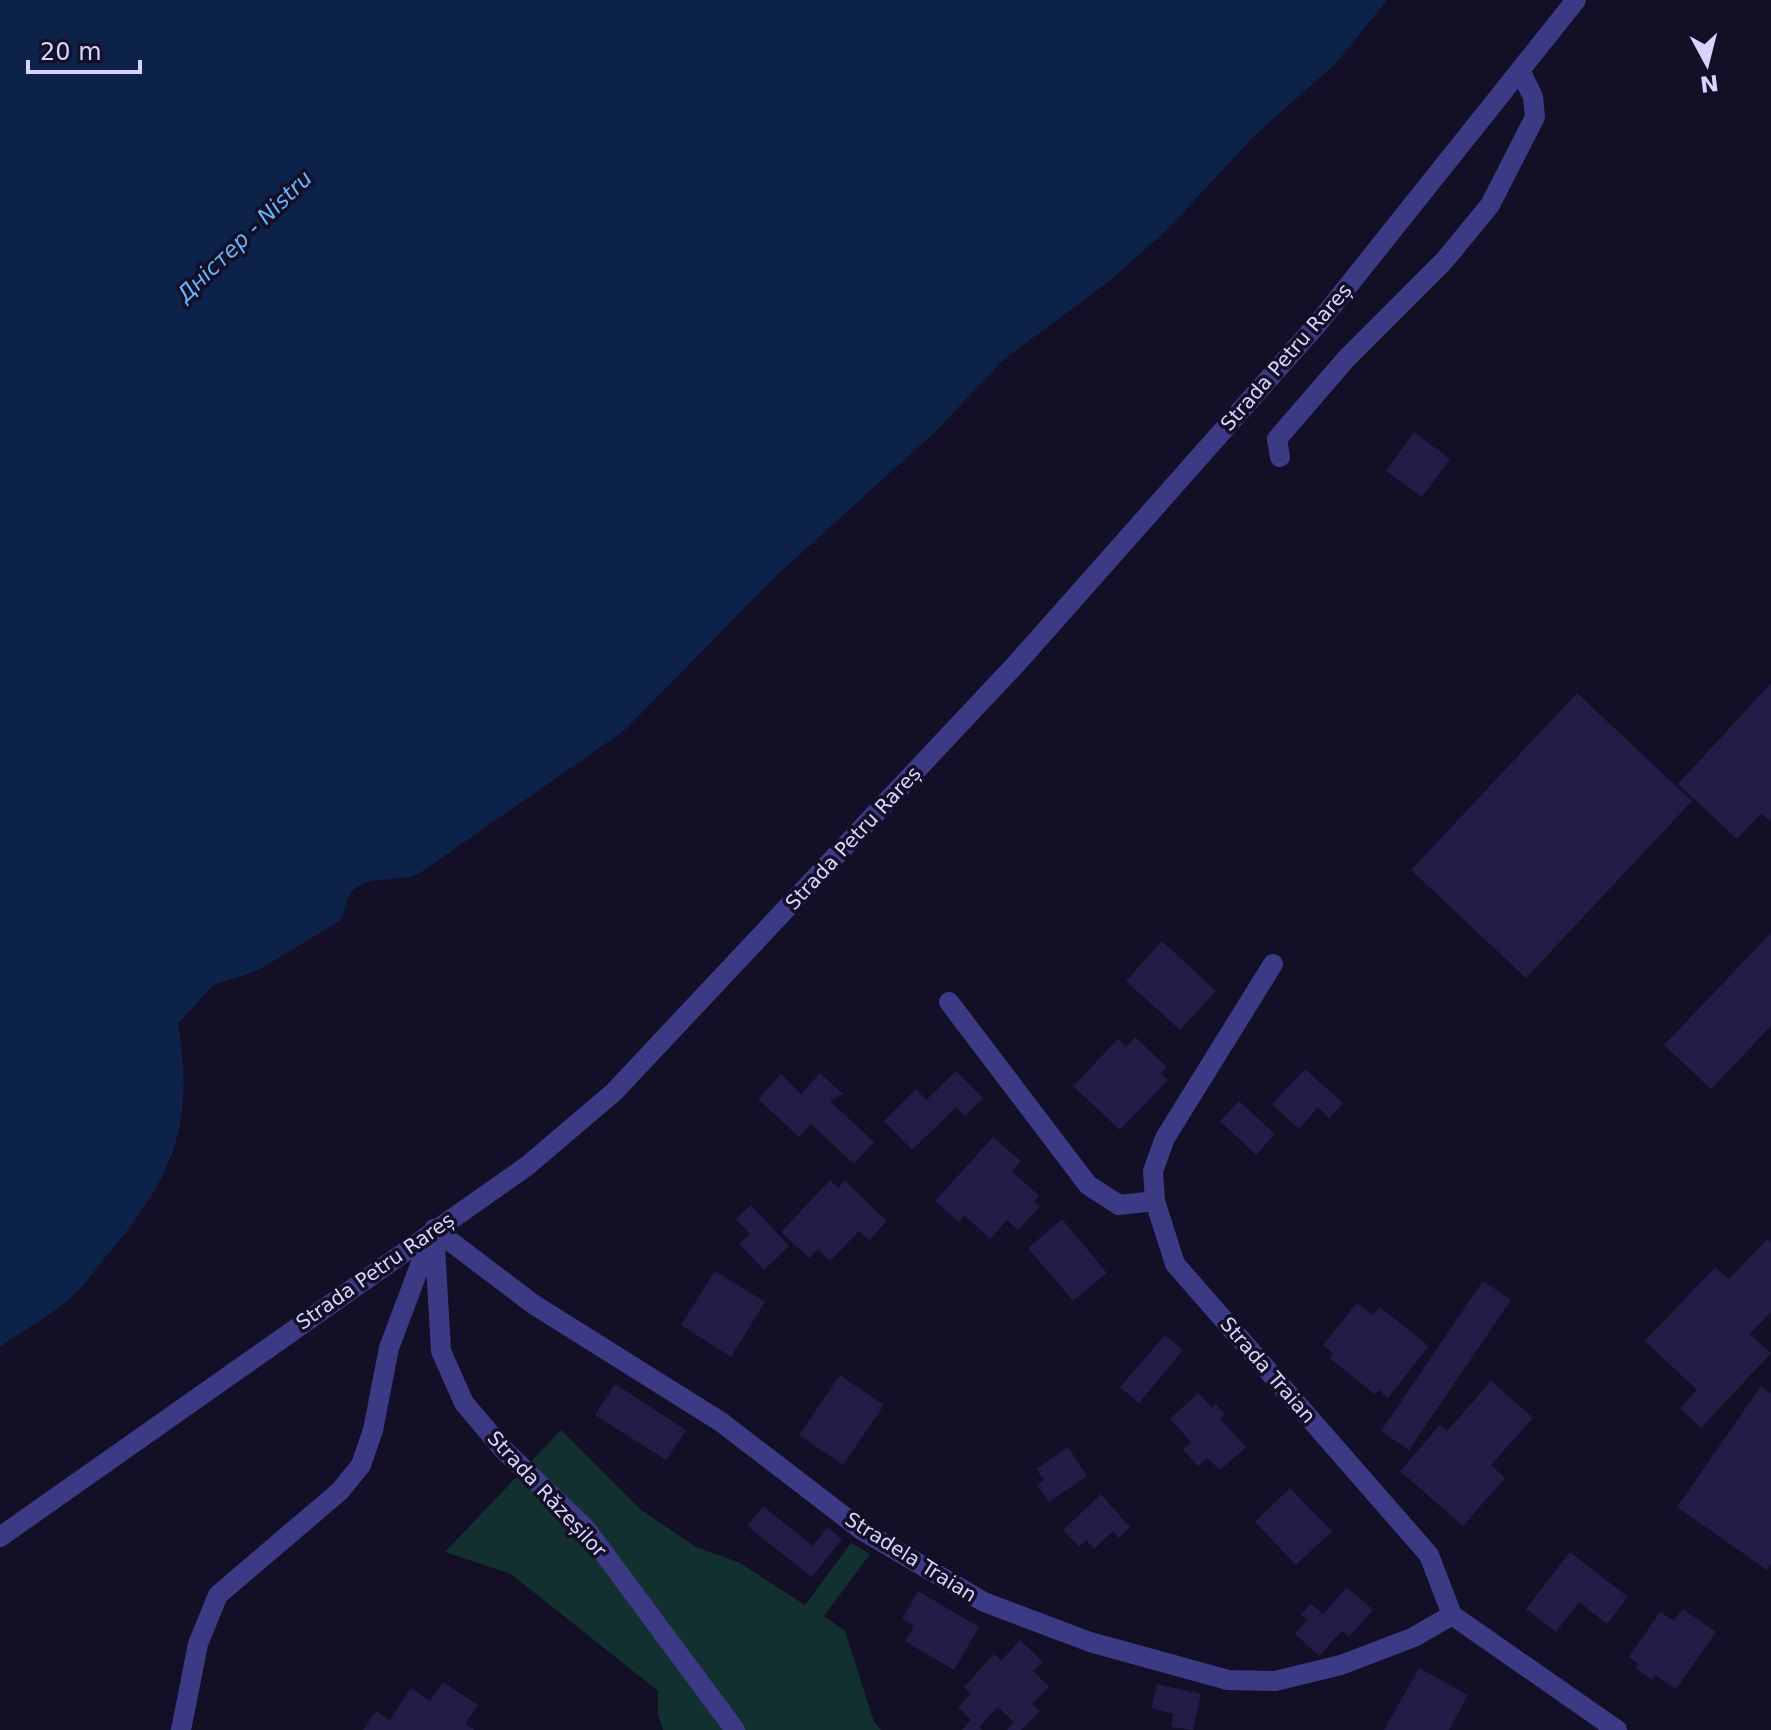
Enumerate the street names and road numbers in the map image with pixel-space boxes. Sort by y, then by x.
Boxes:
street label: Strada Petru Rareș [1216,278,1356,436]
street label: Strada Petru Rareș [780,761,926,915]
street label: Strada Petru Rareș [291,1207,459,1335]
street label: Strada Traian [1215,1312,1321,1428]
street label: Strada Răzeșilor [483,1426,612,1562]
street label: Stradela Traian [841,1507,981,1607]

